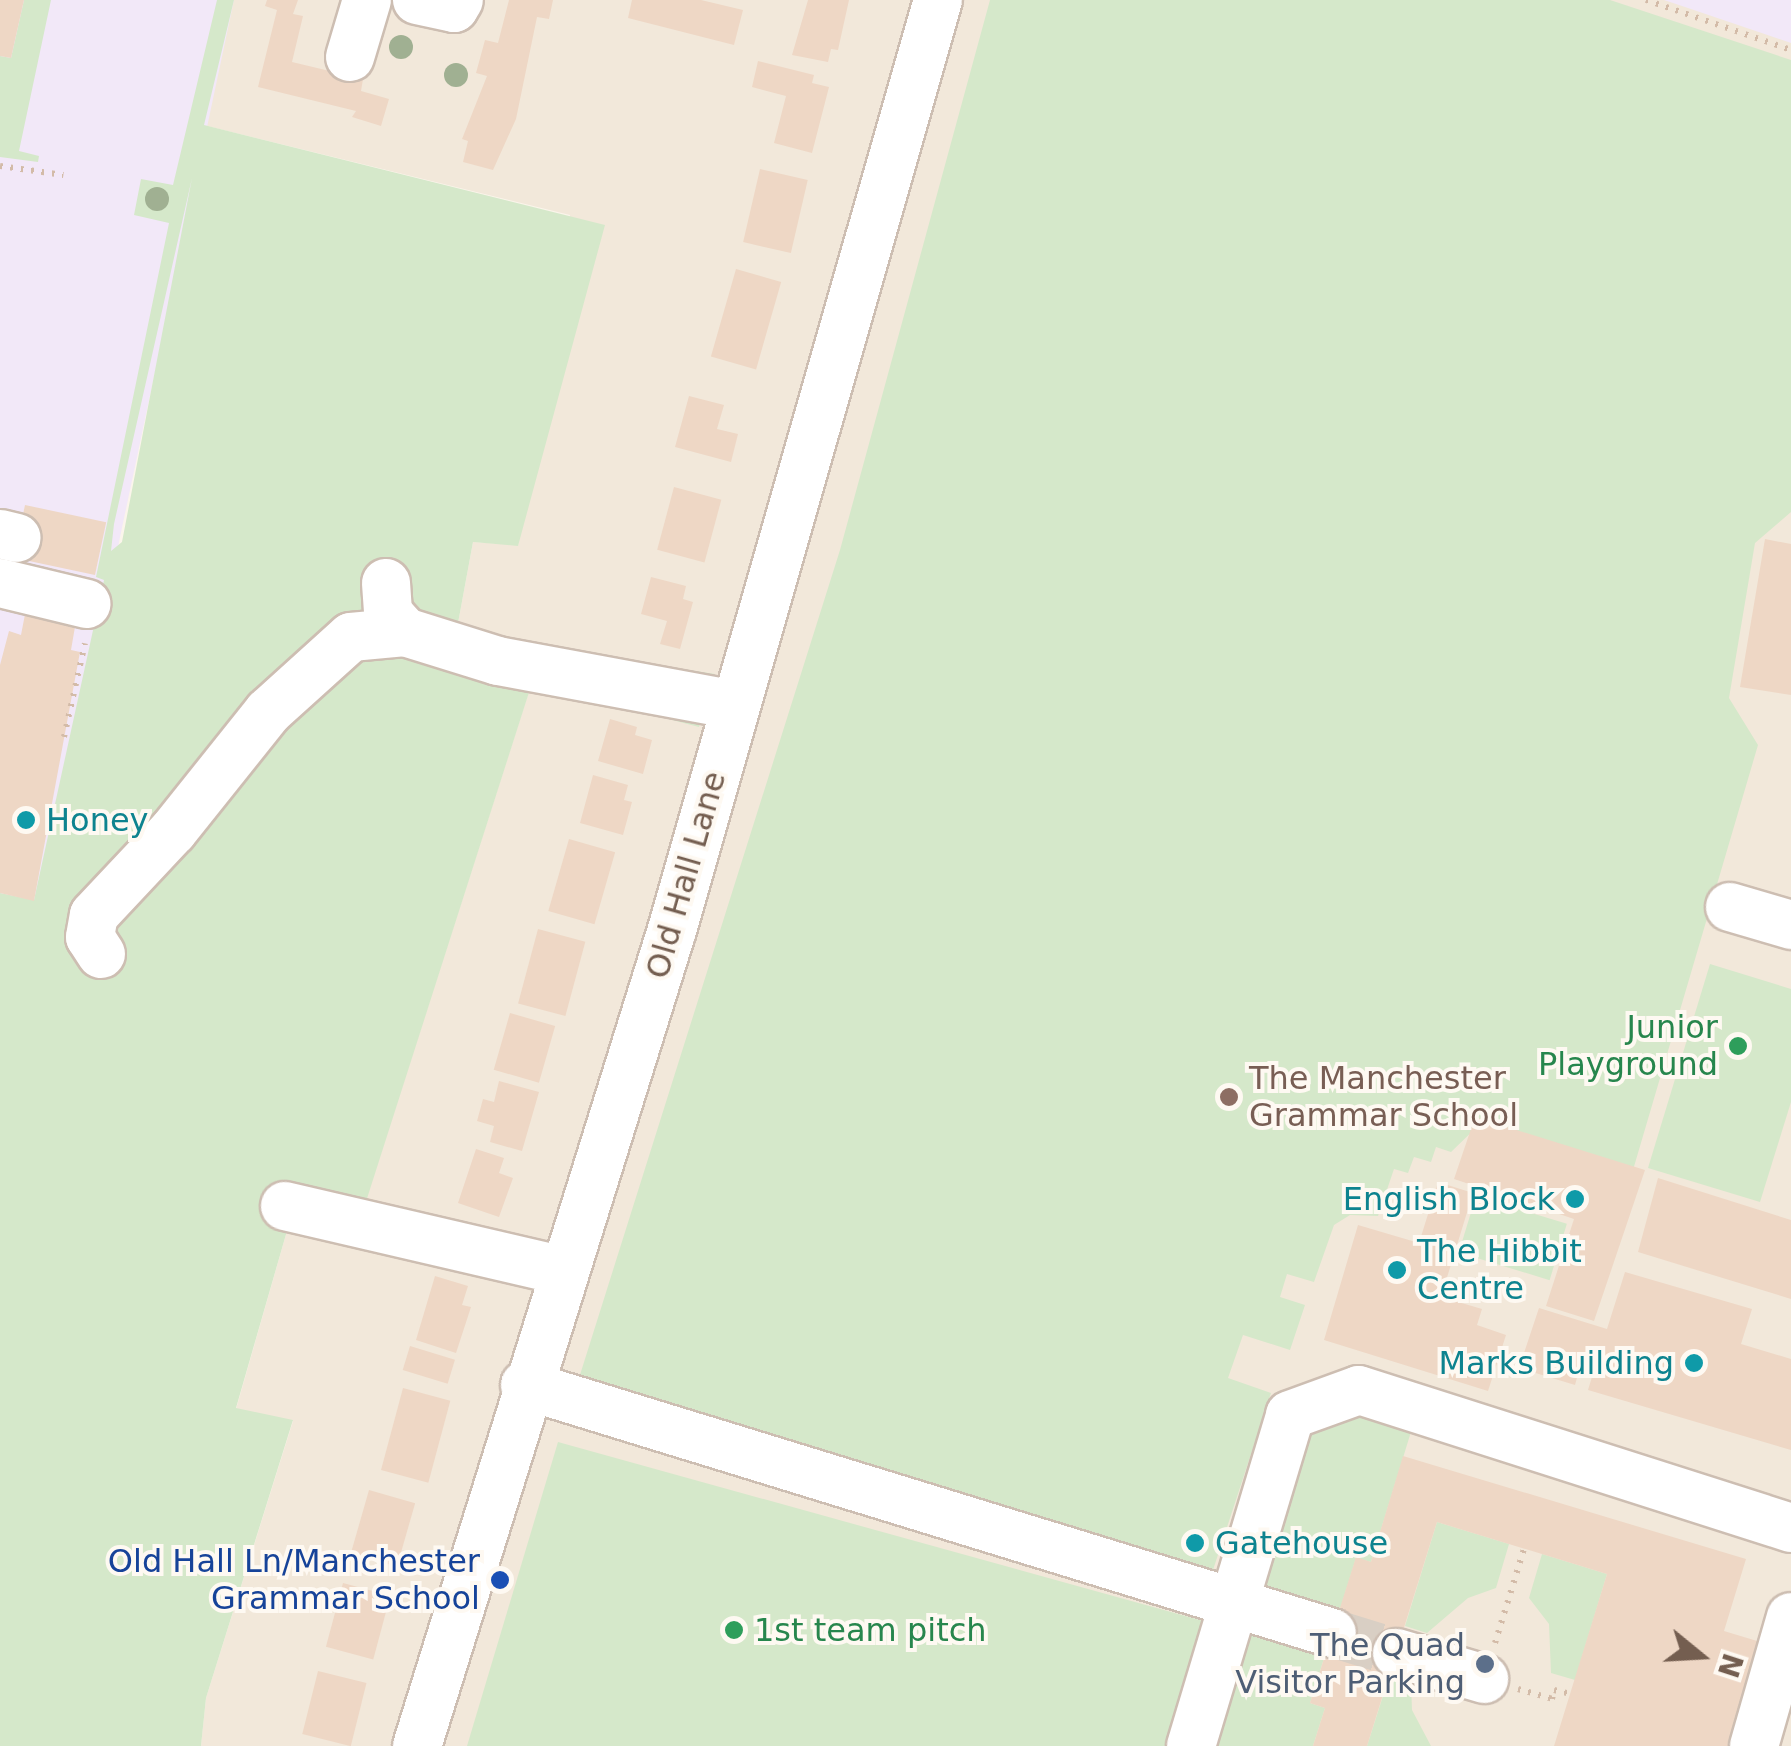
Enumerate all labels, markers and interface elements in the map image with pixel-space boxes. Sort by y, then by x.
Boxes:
street label: Old Hall Lane [638,767,734,983]
place label: Honey [46,801,149,839]
marker: Honey [15,809,37,831]
place label: Junior Playground [1538,1009,1718,1084]
marker: Junior Playground [1727,1035,1749,1057]
place label: The Manchester Grammar School [1249,1060,1518,1135]
marker: The Manchester Grammar School [1218,1086,1240,1108]
place label: English Block [1343,1180,1555,1218]
marker: English Block [1564,1188,1586,1210]
place label: The Hibbit Centre [1417,1233,1582,1308]
marker: The Hibbit Centre [1386,1259,1408,1281]
place label: Marks Building [1438,1344,1674,1382]
marker: Marks Building [1683,1352,1705,1374]
place label: Gatehouse [1215,1524,1388,1562]
marker: Gatehouse [1184,1532,1206,1554]
place label: Old Hall Ln/Manchester Grammar School [108,1543,480,1618]
marker: Old Hall Ln/Manchester Grammar School [489,1569,511,1591]
north arrow [1651,1606,1751,1706]
place label: 1st team pitch [754,1611,987,1649]
marker: 1st team pitch [723,1619,745,1641]
place label: The Quad Visitor Parking [1235,1627,1465,1702]
text: N [1711,1649,1749,1682]
marker: The Quad Visitor Parking [1474,1653,1496,1675]

